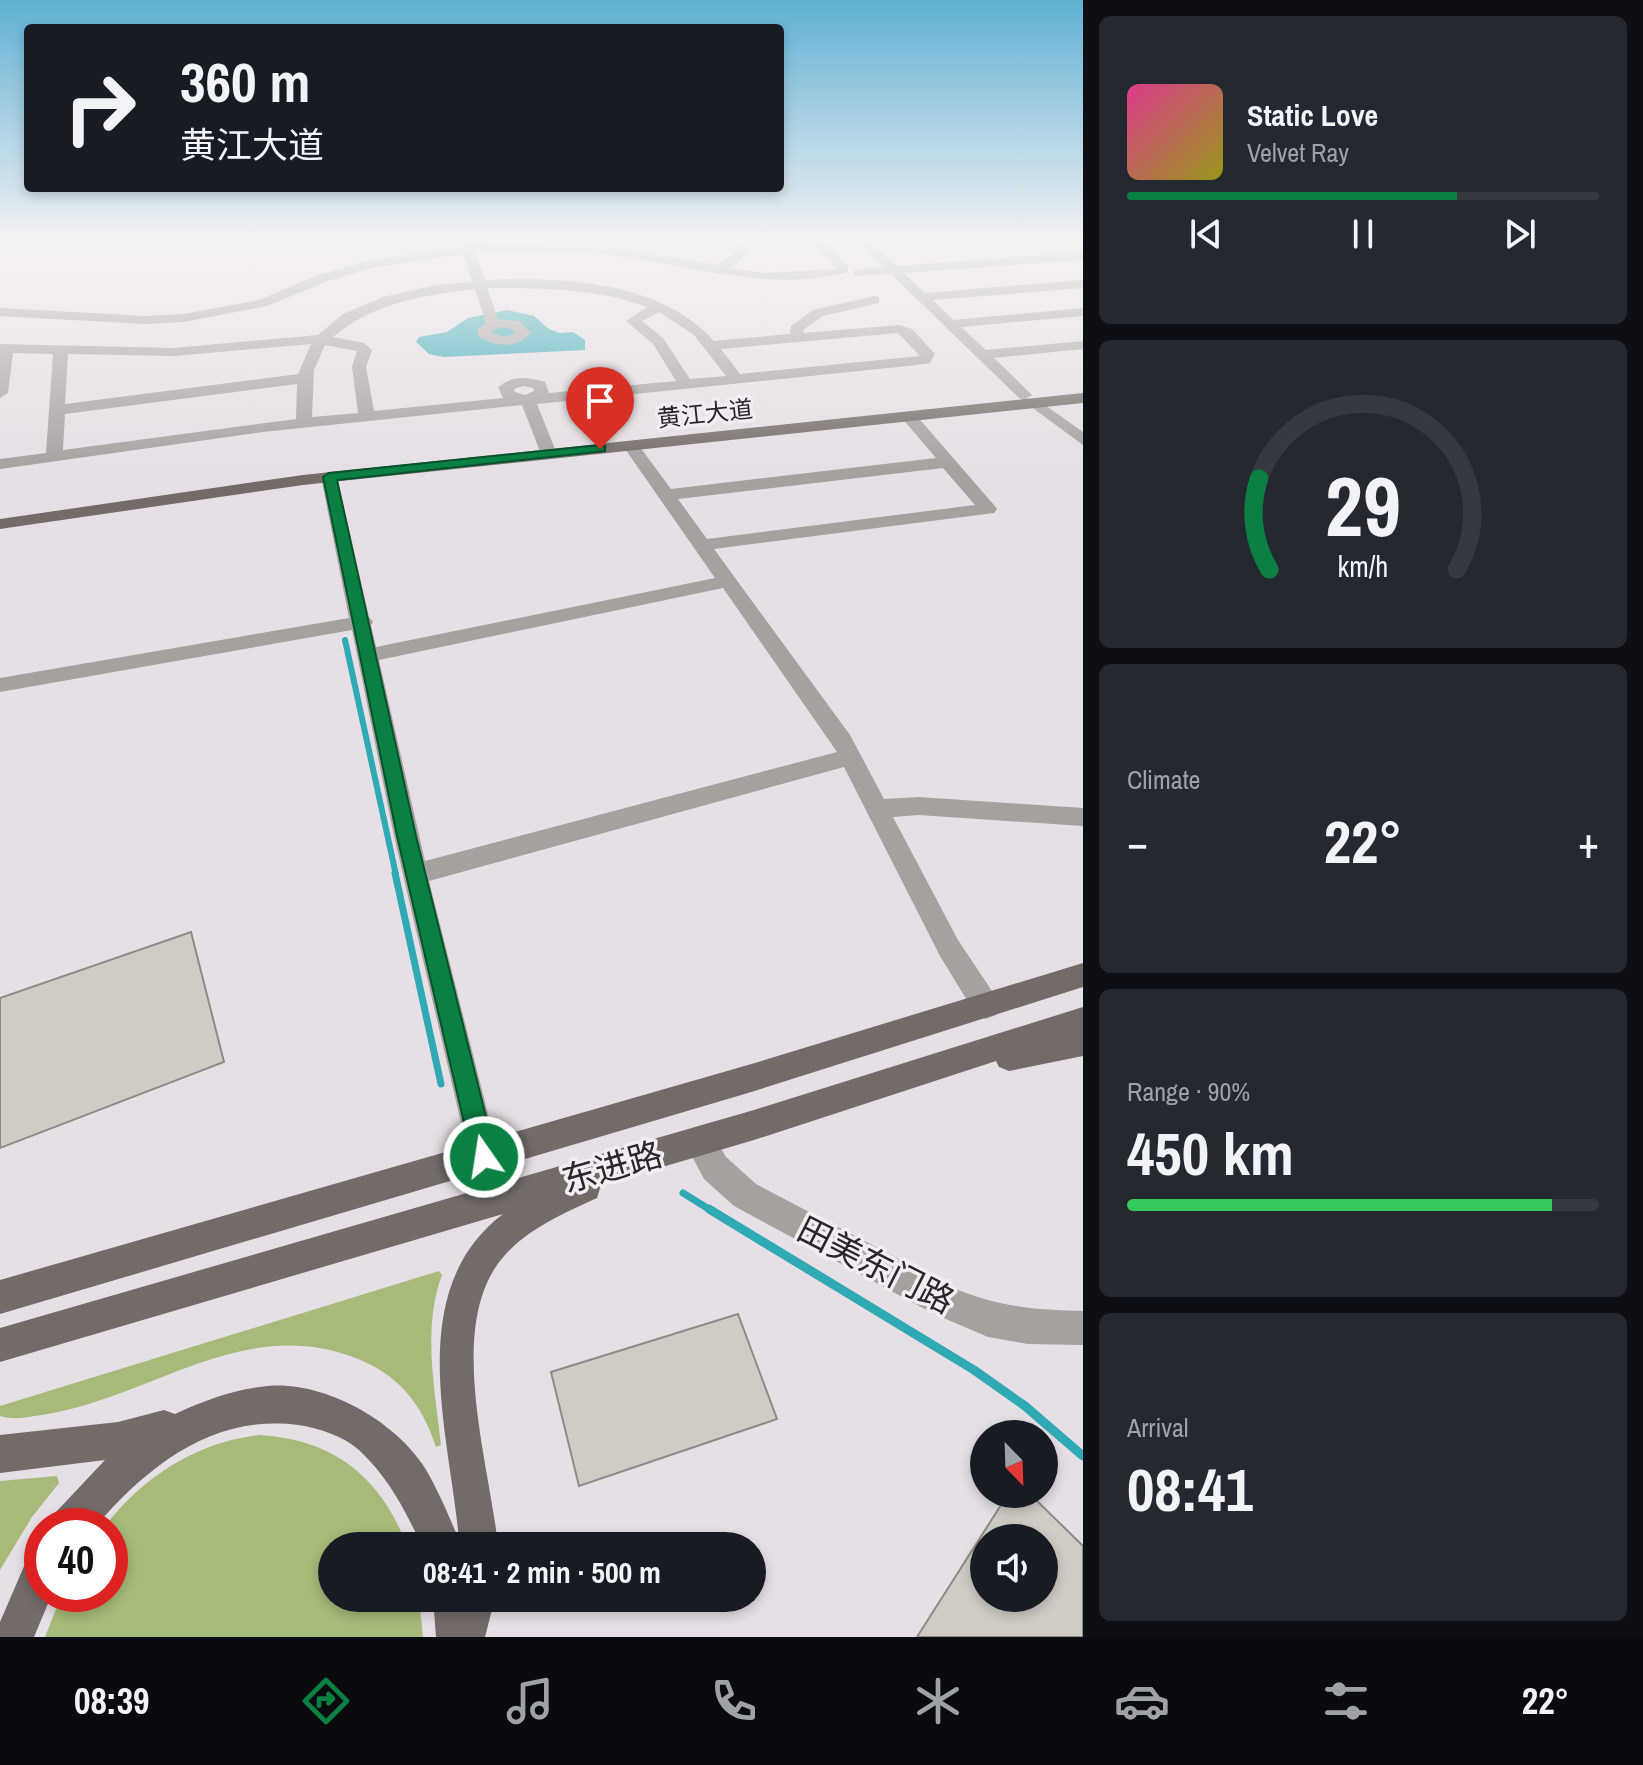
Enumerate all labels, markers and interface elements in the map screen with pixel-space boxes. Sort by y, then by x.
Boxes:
text: 360 m [180,44,310,119]
icon: right [48,56,152,160]
text: Static Love [1247,95,1378,135]
text: 黄江大道 [180,121,324,169]
text: Velvet Ray [1247,135,1349,170]
icon: previous [1184,212,1228,256]
icon: pause [1341,212,1385,256]
icon: next [1498,212,1542,256]
pin [566,367,634,449]
icon: arrive [578,379,622,423]
street label: 黄江大道 [655,392,754,434]
text: 29 [1325,450,1401,562]
text: km/h [1338,547,1388,586]
text: Climate [1127,762,1200,797]
text: 22° [1324,801,1402,882]
text: − [1127,812,1148,872]
text: + [1578,812,1599,872]
text: Range · 90% [1127,1074,1250,1109]
text: 450 km [1127,1113,1294,1194]
position arrow [442,1115,526,1199]
street label: 东进路 [557,1131,667,1203]
street label: 田美东门路 [790,1206,962,1324]
text: Arrival [1127,1410,1189,1445]
north arrow [970,1420,1058,1508]
map controls [970,1420,1058,1612]
text: 08:41 [1127,1449,1253,1530]
speed limit sign: 40 [24,1508,128,1612]
button: sound [970,1524,1058,1612]
text: 08:41 · 2 min · 500 m [423,1552,661,1592]
icon: directions [298,1673,354,1729]
icon: music [502,1673,558,1729]
icon: phone [706,1673,762,1729]
icon: climate [910,1673,966,1729]
icon: car [1114,1673,1170,1729]
icon: filters [1318,1673,1374,1729]
text: 08:39 [74,1677,150,1725]
text: 22° [1522,1677,1569,1725]

